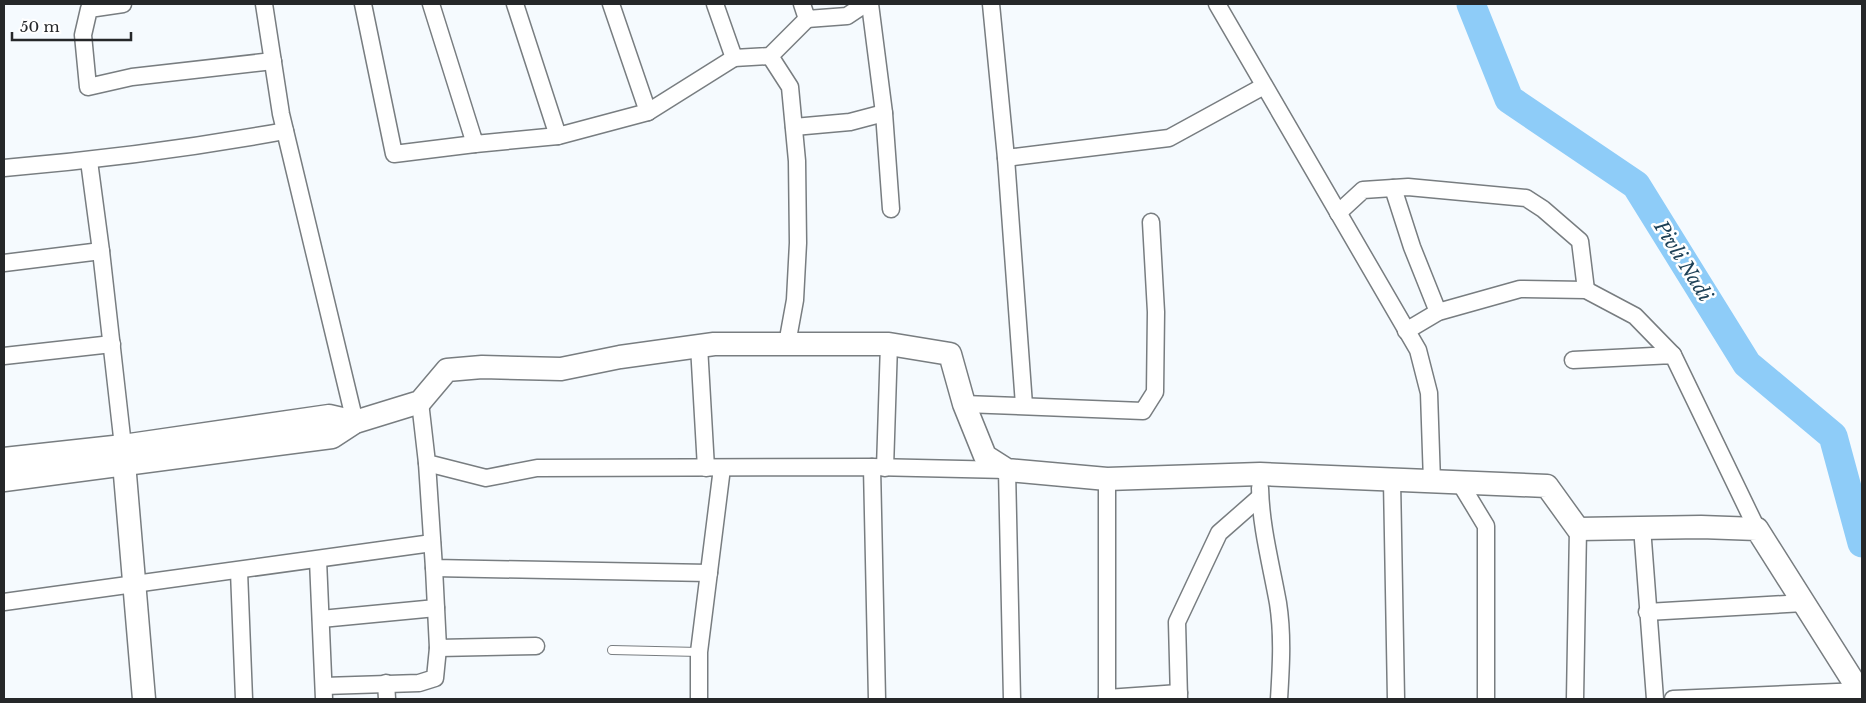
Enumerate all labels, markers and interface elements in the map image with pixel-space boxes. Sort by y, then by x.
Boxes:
scale bar [12,10,131,42]
text: 50 m [20,17,60,36]
water label: Pivli Nadi [1649,216,1717,306]

